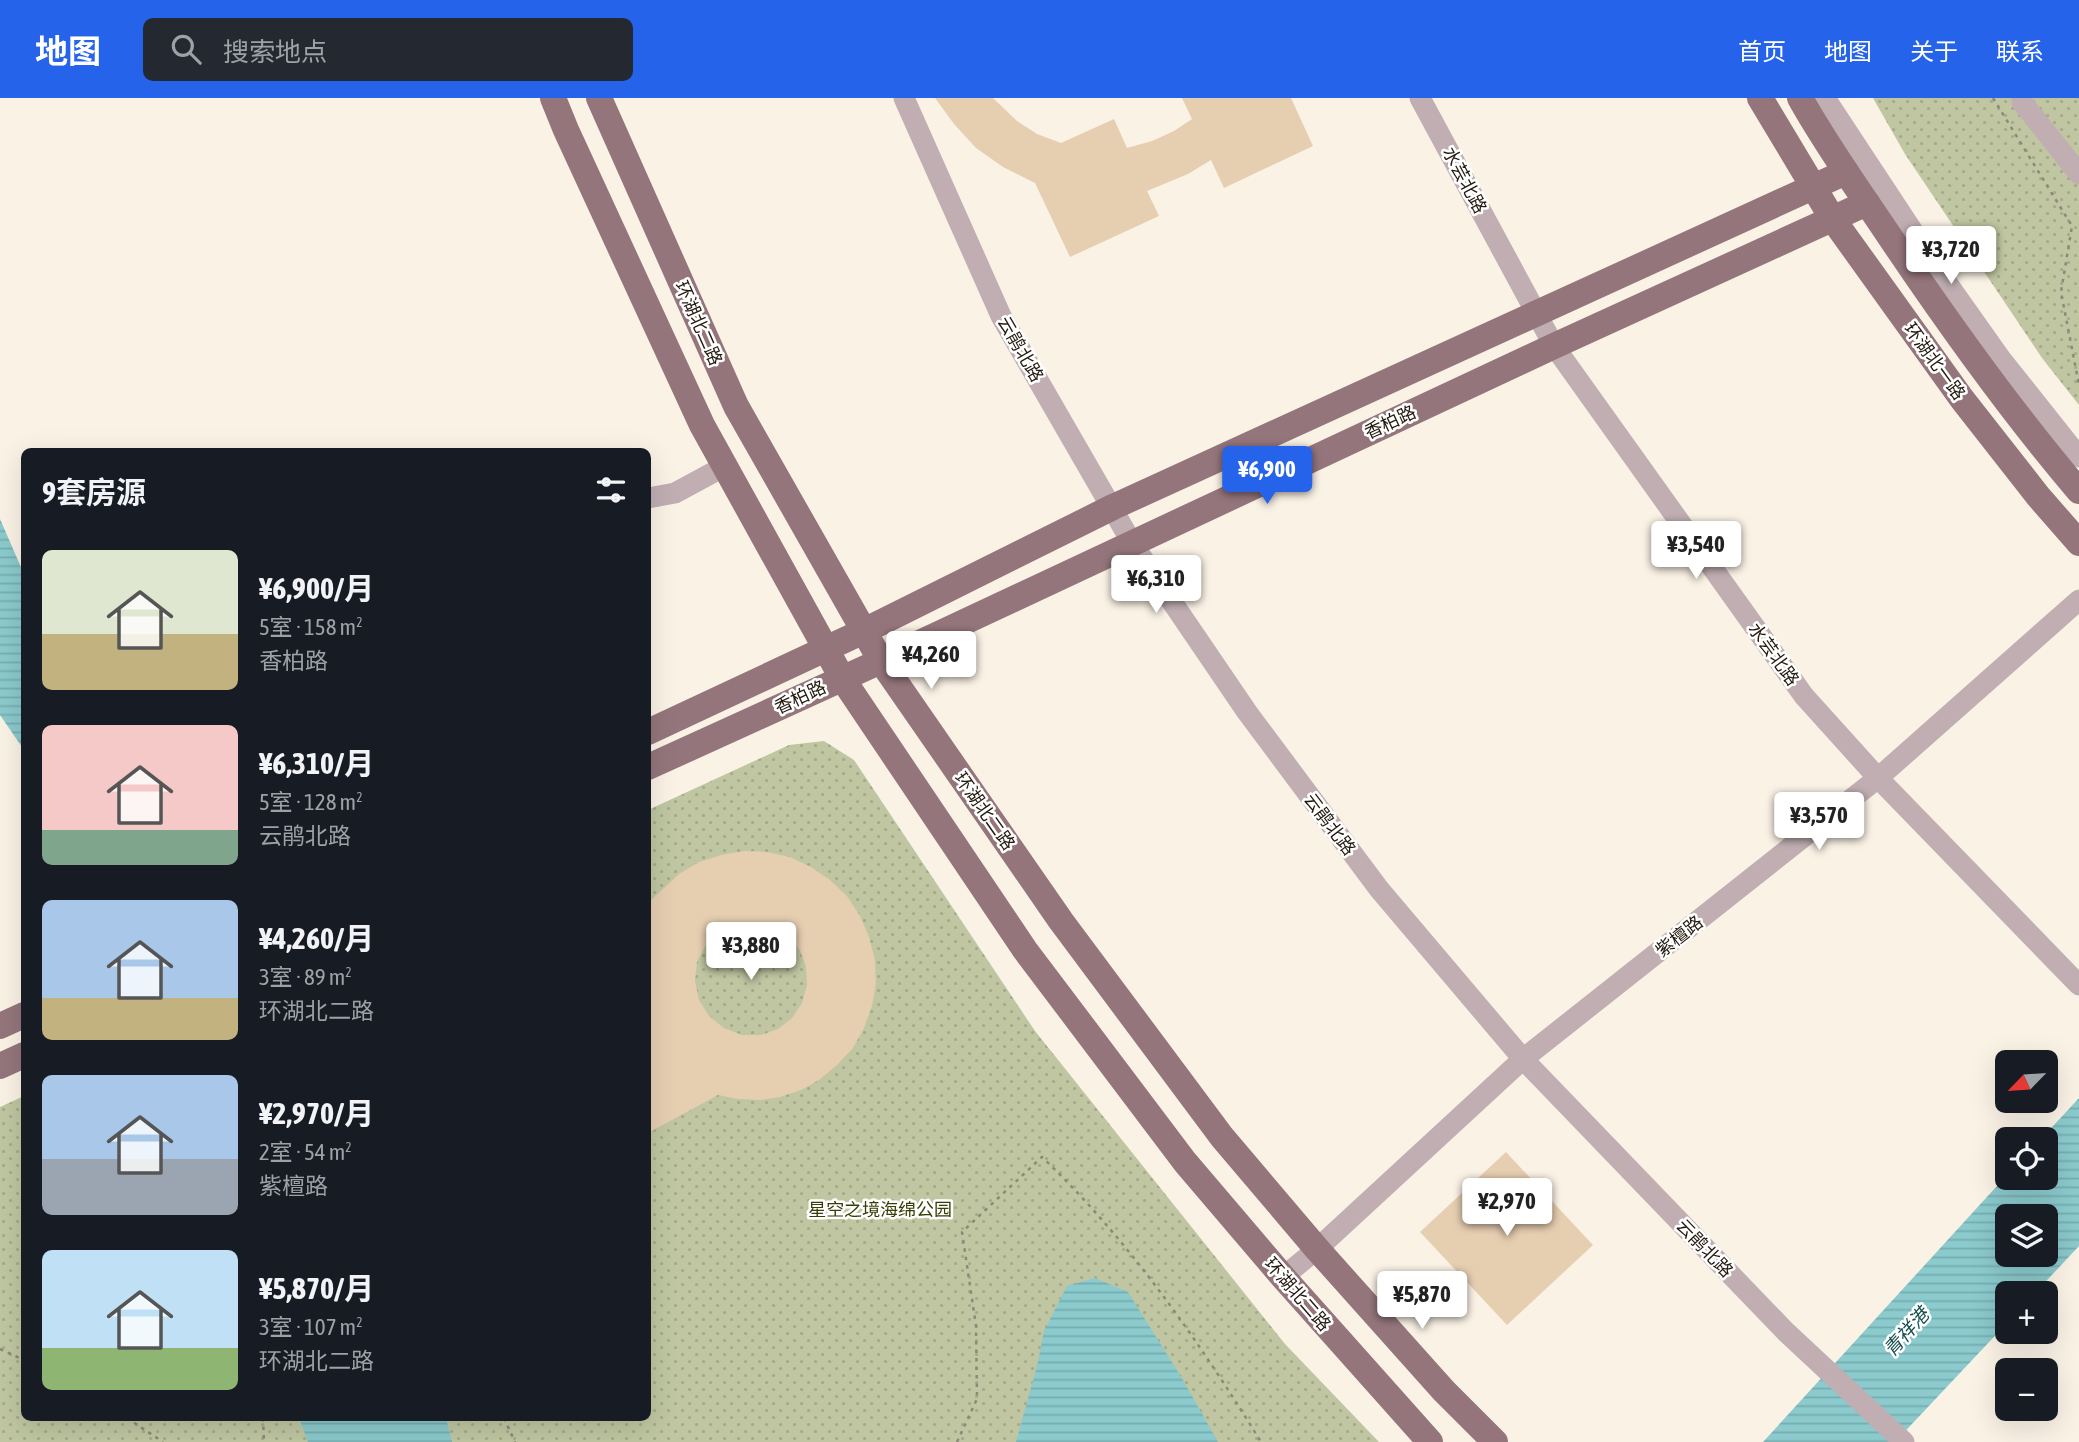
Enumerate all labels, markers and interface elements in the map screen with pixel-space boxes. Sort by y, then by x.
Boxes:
search box [143,18,633,81]
icon: search [167,30,205,68]
text: 地图 [35,32,101,70]
text: 搜索地点 [223,37,327,67]
text: 首页 [1738,38,1786,65]
text: 地图 [1824,38,1872,65]
text: 关于 [1910,38,1958,65]
text: 联系 [1996,38,2044,65]
street label: 水芸北路 [1439,143,1491,217]
pin: ¥3,720 [1894,226,2008,286]
text: ¥3,720 [1922,236,1980,262]
street label: 环湖北二路 [671,278,727,368]
street label: 云鹃北路 [994,313,1048,385]
street label: 环湖北一路 [1900,318,1970,404]
street label: 香柏路 [1361,401,1419,443]
pin: ¥6,900 [1210,446,1324,506]
text: ¥6,900 [1238,456,1296,482]
icon: filters [592,471,630,509]
text: 9套房源 [42,475,146,509]
pin: ¥3,540 [1639,522,1753,581]
text: ¥3,540 [1667,531,1725,557]
pin: ¥6,310 [1099,556,1213,615]
text: ¥6,310 [1127,565,1185,591]
text: ¥6,900/月 [259,571,374,605]
icon: home [98,578,182,662]
text: 5室 · 158 m² [259,614,363,640]
street label: 水芸北路 [1744,619,1804,689]
pin: ¥4,260 [874,632,988,691]
text: ¥4,260 [902,641,960,667]
text: 香柏路 [259,648,328,674]
street label: 香柏路 [771,676,829,718]
text: ¥6,310/月 [259,746,374,780]
icon: home [98,753,182,837]
street label: 环湖北二路 [951,768,1019,854]
text: 5室 · 128 m² [259,789,363,815]
street label: 云鹃北路 [1300,789,1360,859]
pin: ¥3,570 [1762,792,1876,852]
text: ¥3,570 [1790,802,1848,828]
text: 云鹃北路 [259,823,351,849]
street label: 紫檀路 [1651,911,1707,961]
text: ¥4,260/月 [259,921,374,955]
pin: ¥3,880 [694,922,808,982]
icon: home [98,928,182,1012]
text: ¥3,880 [722,932,780,958]
text: 3室 · 89 m² [259,964,352,990]
text: 环湖北二路 [259,998,374,1024]
north arrow [1995,1050,2058,1113]
map controls [1995,1050,2058,1421]
text: ¥2,970/月 [259,1096,374,1130]
icon: home [98,1103,182,1187]
button: locate [1995,1127,2058,1190]
text: 2室 · 54 m² [259,1139,352,1165]
text: 紫檀路 [259,1173,328,1199]
pin: ¥2,970 [1450,1178,1564,1238]
text: ¥2,970 [1478,1188,1536,1214]
park label: 星空之境海绵公园 [808,1199,952,1220]
button: layers [1995,1204,2058,1267]
street label: 云鹃北路 [1672,1215,1738,1281]
street label: 环湖北二路 [1261,1253,1335,1335]
text: ¥5,870/月 [259,1271,374,1305]
pin: ¥5,870 [1365,1272,1479,1331]
icon: home [98,1278,182,1362]
text: ¥5,870 [1393,1281,1451,1307]
button: + [1995,1281,2058,1344]
water label: 青祥港 [1879,1301,1935,1361]
text: 3室 · 107 m² [259,1314,363,1340]
text: 环湖北二路 [259,1348,374,1374]
button: − [1995,1358,2058,1421]

